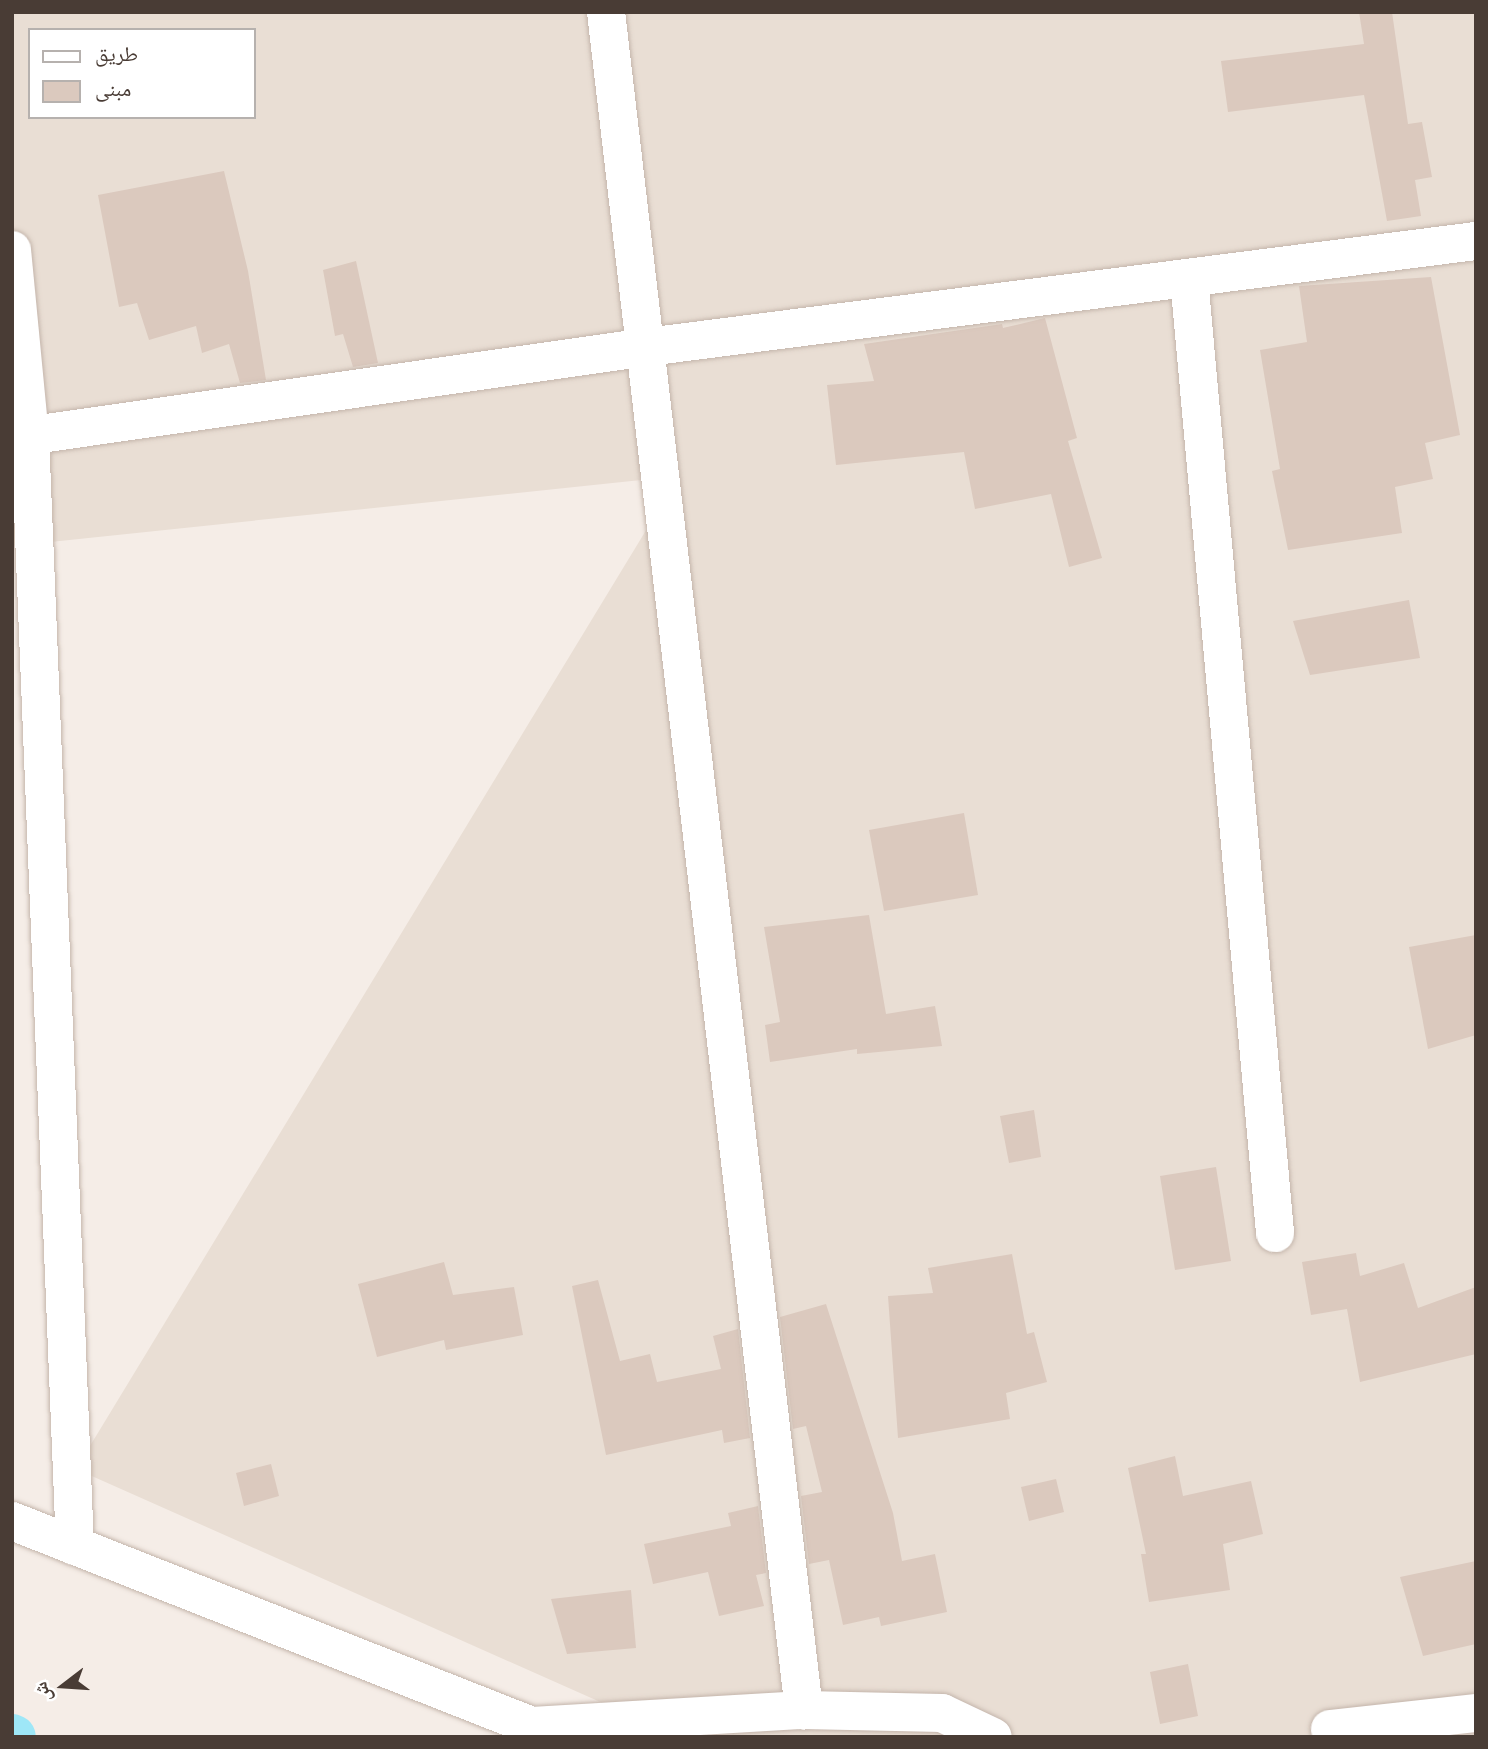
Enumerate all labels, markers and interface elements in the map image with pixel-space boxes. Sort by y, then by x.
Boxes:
legend [28,28,256,119]
text: طريق [95,40,138,68]
text: مبنى [95,75,131,103]
north arrow [28,1651,98,1721]
text: ش [28,1679,57,1706]

